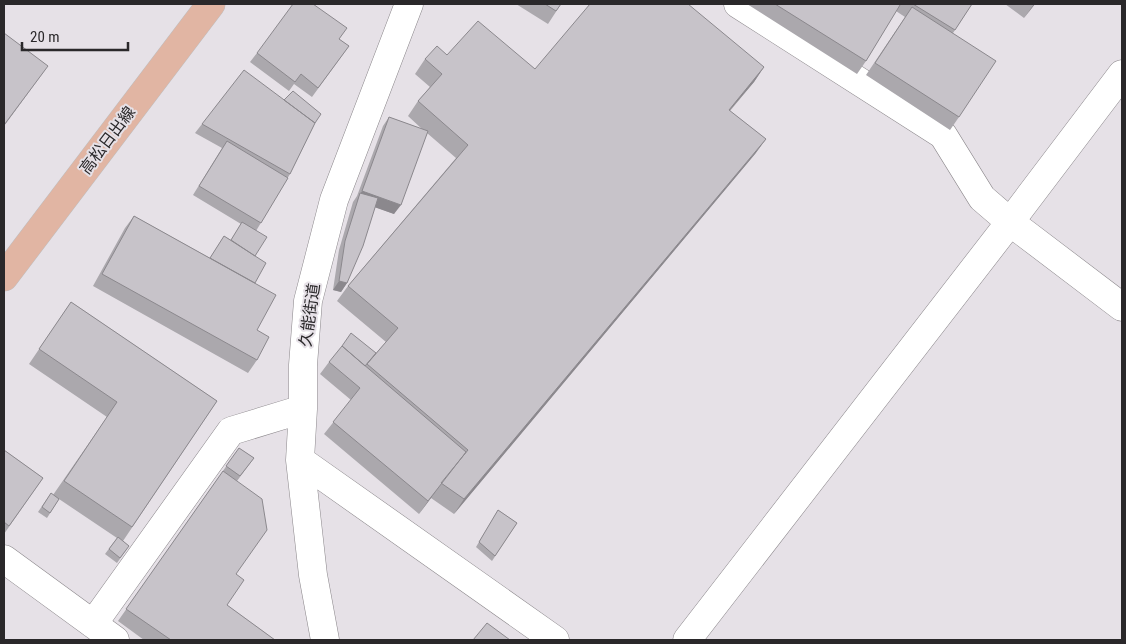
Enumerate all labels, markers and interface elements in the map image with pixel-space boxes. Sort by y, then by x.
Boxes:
scale bar [22,20,129,52]
text: 20 m [30,28,60,46]
street label: 高松日出線 [76,103,139,178]
street label: 久能街道 [296,282,323,348]

